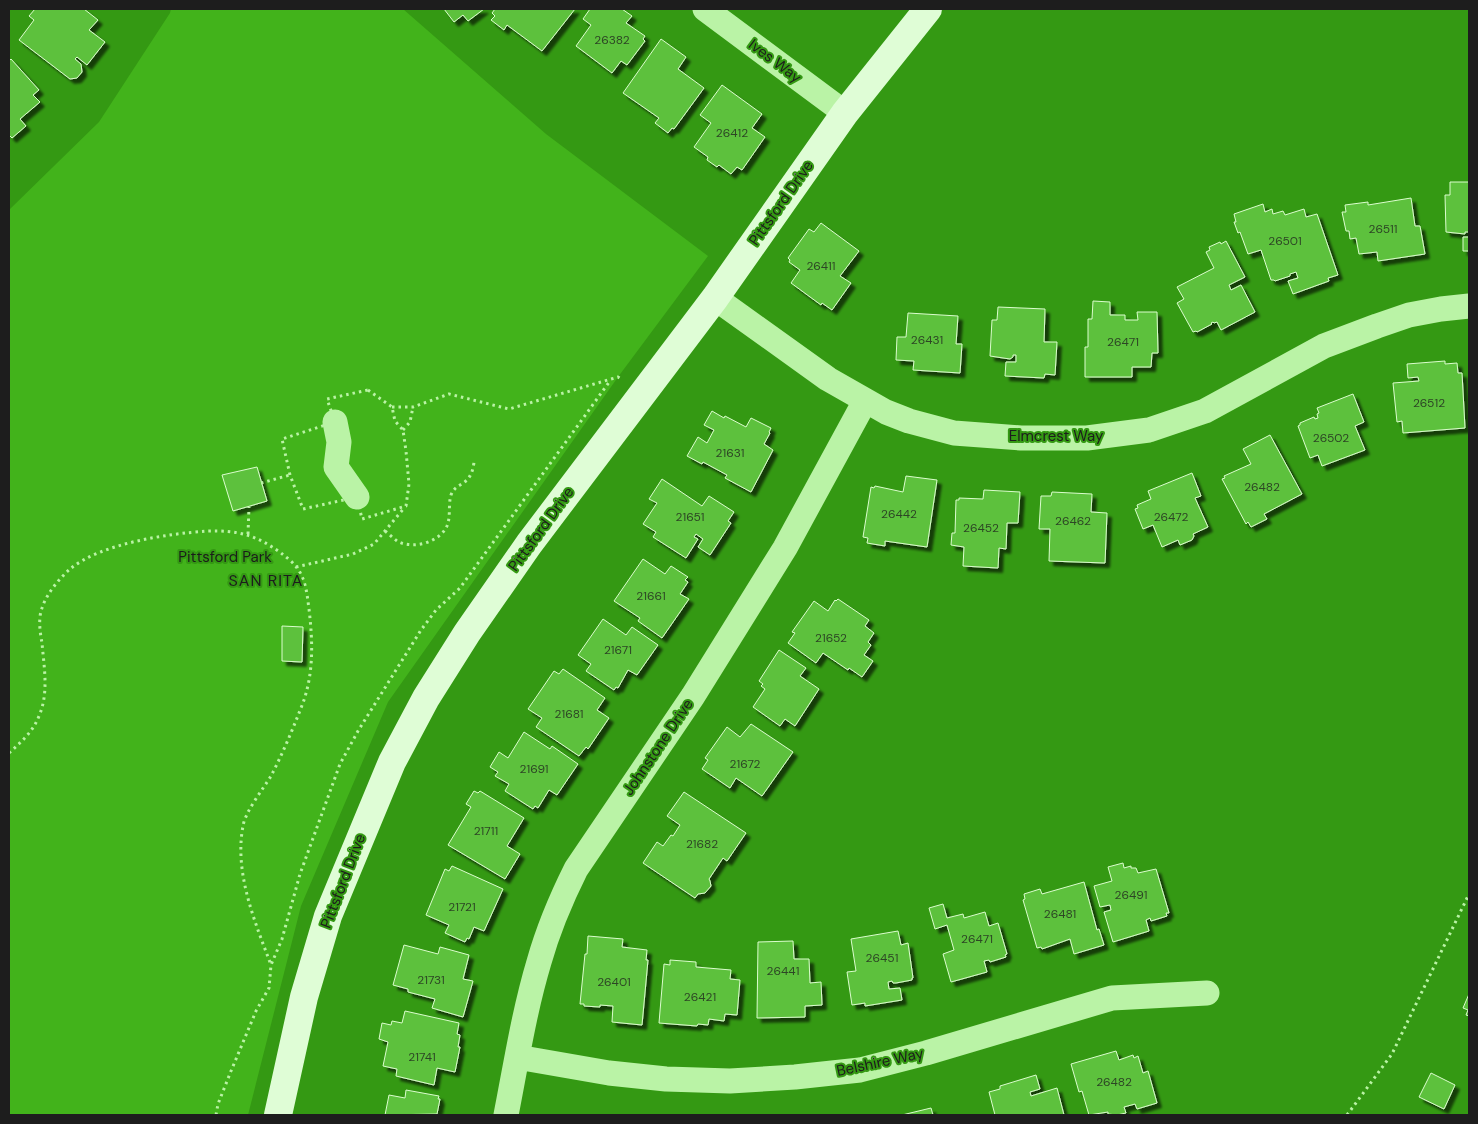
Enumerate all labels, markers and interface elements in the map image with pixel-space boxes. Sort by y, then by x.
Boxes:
house number: 26382 [594,32,630,48]
street label: Ives Way [745,35,806,88]
house number: 26412 [716,125,748,141]
street label: Pittsford Drive [744,157,818,249]
house number: 26511 [1368,221,1398,237]
house number: 26501 [1268,233,1302,249]
house number: 26411 [806,258,836,274]
house number: 26431 [911,332,943,348]
house number: 26471 [1107,334,1139,350]
house number: 26512 [1413,395,1445,411]
street label: Elmcrest Way [1009,426,1104,446]
house number: 26502 [1313,430,1349,446]
house number: 21631 [716,445,744,461]
house number: 26482 [1244,479,1280,495]
street label: Pittsford Drive [504,483,578,575]
house number: 26442 [881,506,917,522]
house number: 21651 [675,509,705,525]
house number: 26472 [1154,509,1188,525]
house number: 26462 [1055,513,1091,529]
house number: 26452 [963,520,999,536]
park label: Pittsford Park [178,547,272,567]
district label: SAN RITA [229,570,303,591]
house number: 21661 [636,588,666,604]
house number: 21652 [815,630,847,646]
house number: 21671 [604,642,632,658]
street label: Johnstone Drive [618,695,698,799]
house number: 21681 [555,706,584,722]
house number: 21672 [730,756,761,772]
house number: 21691 [519,761,549,777]
house number: 21711 [474,823,498,839]
street label: Pittsford Drive [316,831,370,931]
house number: 21682 [686,836,718,852]
house number: 26491 [1115,887,1147,903]
house number: 21721 [448,899,476,915]
house number: 26481 [1044,906,1076,922]
house number: 26471 [961,931,993,947]
house number: 26451 [866,950,898,966]
house number: 26441 [767,963,799,979]
house number: 21731 [417,972,445,988]
house number: 26401 [597,974,631,990]
house number: 26421 [684,989,716,1005]
street label: Belshire Way [835,1043,926,1081]
house number: 21741 [408,1049,436,1065]
house number: 26482 [1096,1074,1132,1090]

